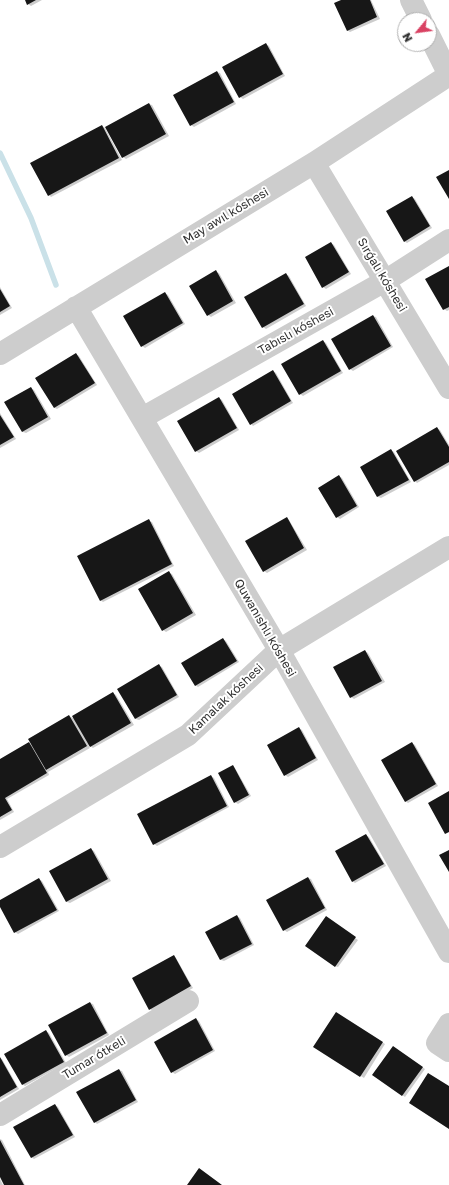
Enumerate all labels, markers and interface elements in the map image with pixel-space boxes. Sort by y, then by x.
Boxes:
north arrow [397,12,437,52]
text: N [399,31,415,44]
street label: May awıl kóshesi [181,185,271,247]
street label: Sırǵalı kóshesi [354,235,410,315]
street label: Tabıslı kóshesi [256,304,336,358]
street label: Quwanıshlı kóshesi [231,576,299,680]
street label: Kamalak kóshesi [186,661,266,737]
street label: Tumar ótkeli [60,1033,128,1083]

